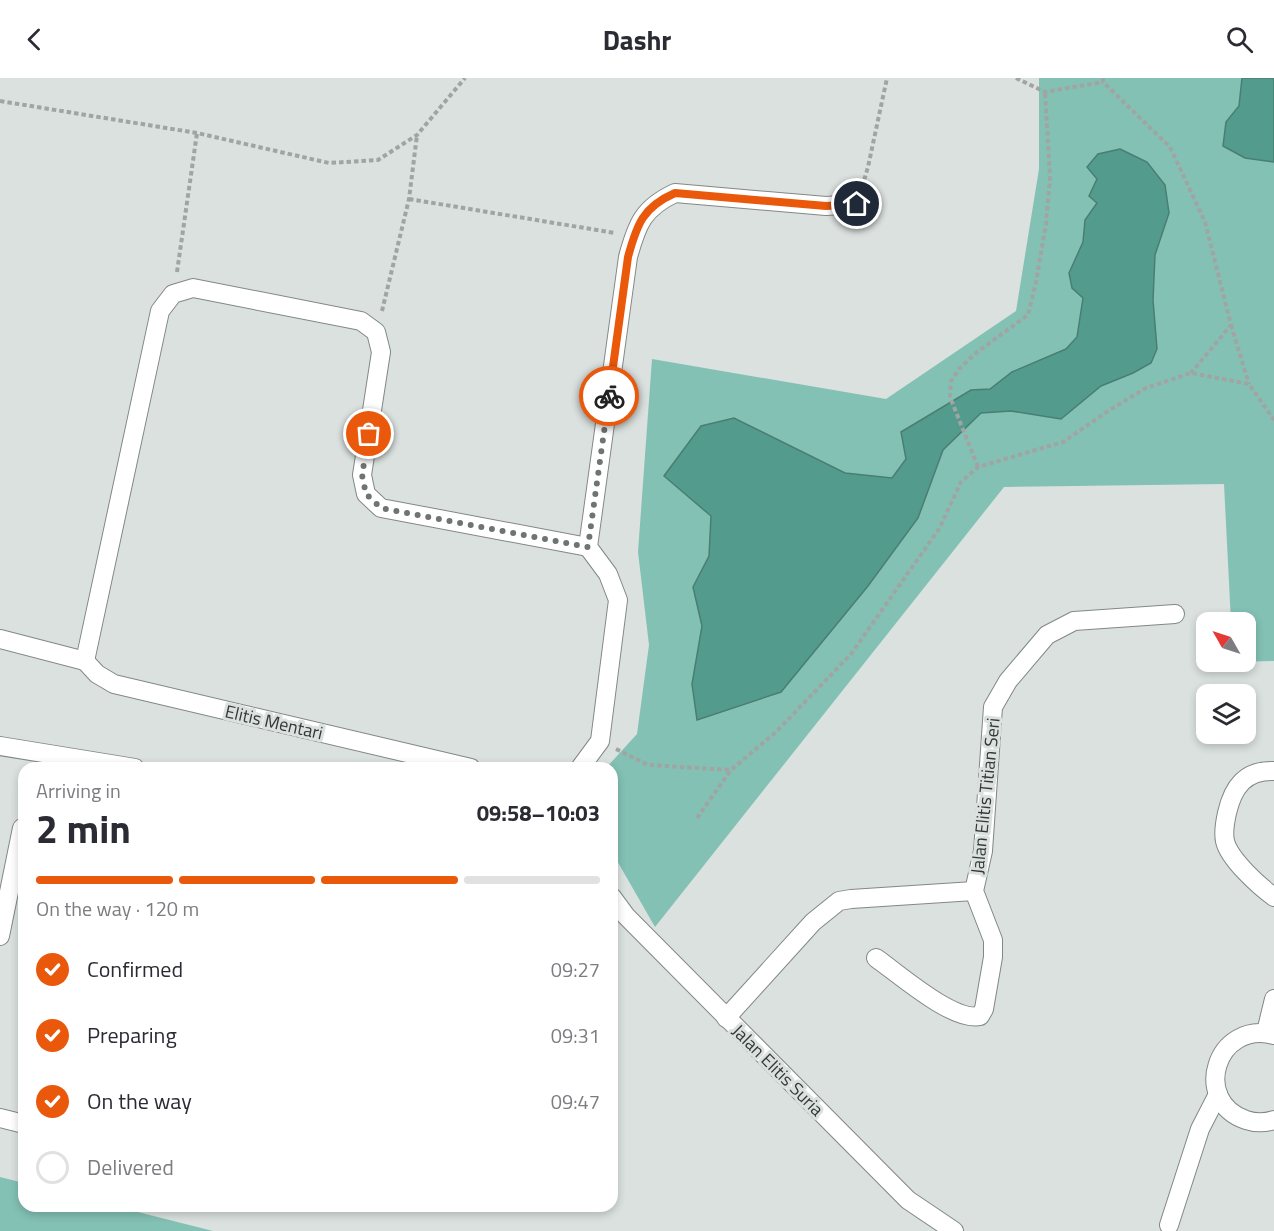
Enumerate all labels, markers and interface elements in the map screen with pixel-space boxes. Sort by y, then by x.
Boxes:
text: Dashr [603,19,671,60]
icon: back [18,23,51,56]
icon: search [1223,23,1256,56]
pin [831,178,882,229]
icon: home [840,187,873,220]
courier [579,366,639,426]
icon: bike [593,380,626,413]
pin [343,408,394,459]
icon: bag [352,417,385,450]
north arrow [1196,612,1256,672]
map controls [1196,612,1256,744]
button: layers [1196,684,1256,744]
street label: Elitis Mentari [222,698,326,746]
street label: Jalan Elitis Titian Seri [963,717,1007,875]
text: Arriving in [36,775,121,806]
text: 09:58–10:03 [477,796,600,830]
text: 2 min [36,799,131,858]
text: On the way · 120 m [36,893,199,924]
text: Confirmed [87,952,183,986]
icon: check [36,953,69,986]
text: 09:27 [551,954,600,985]
text: Preparing [87,1018,177,1052]
street label: Jalan Elitis Suria [726,1018,830,1122]
icon: check [36,1019,69,1052]
text: 09:31 [551,1020,600,1051]
text: On the way [87,1084,192,1118]
icon: check [36,1085,69,1118]
text: 09:47 [551,1086,600,1117]
text: Delivered [87,1150,174,1184]

